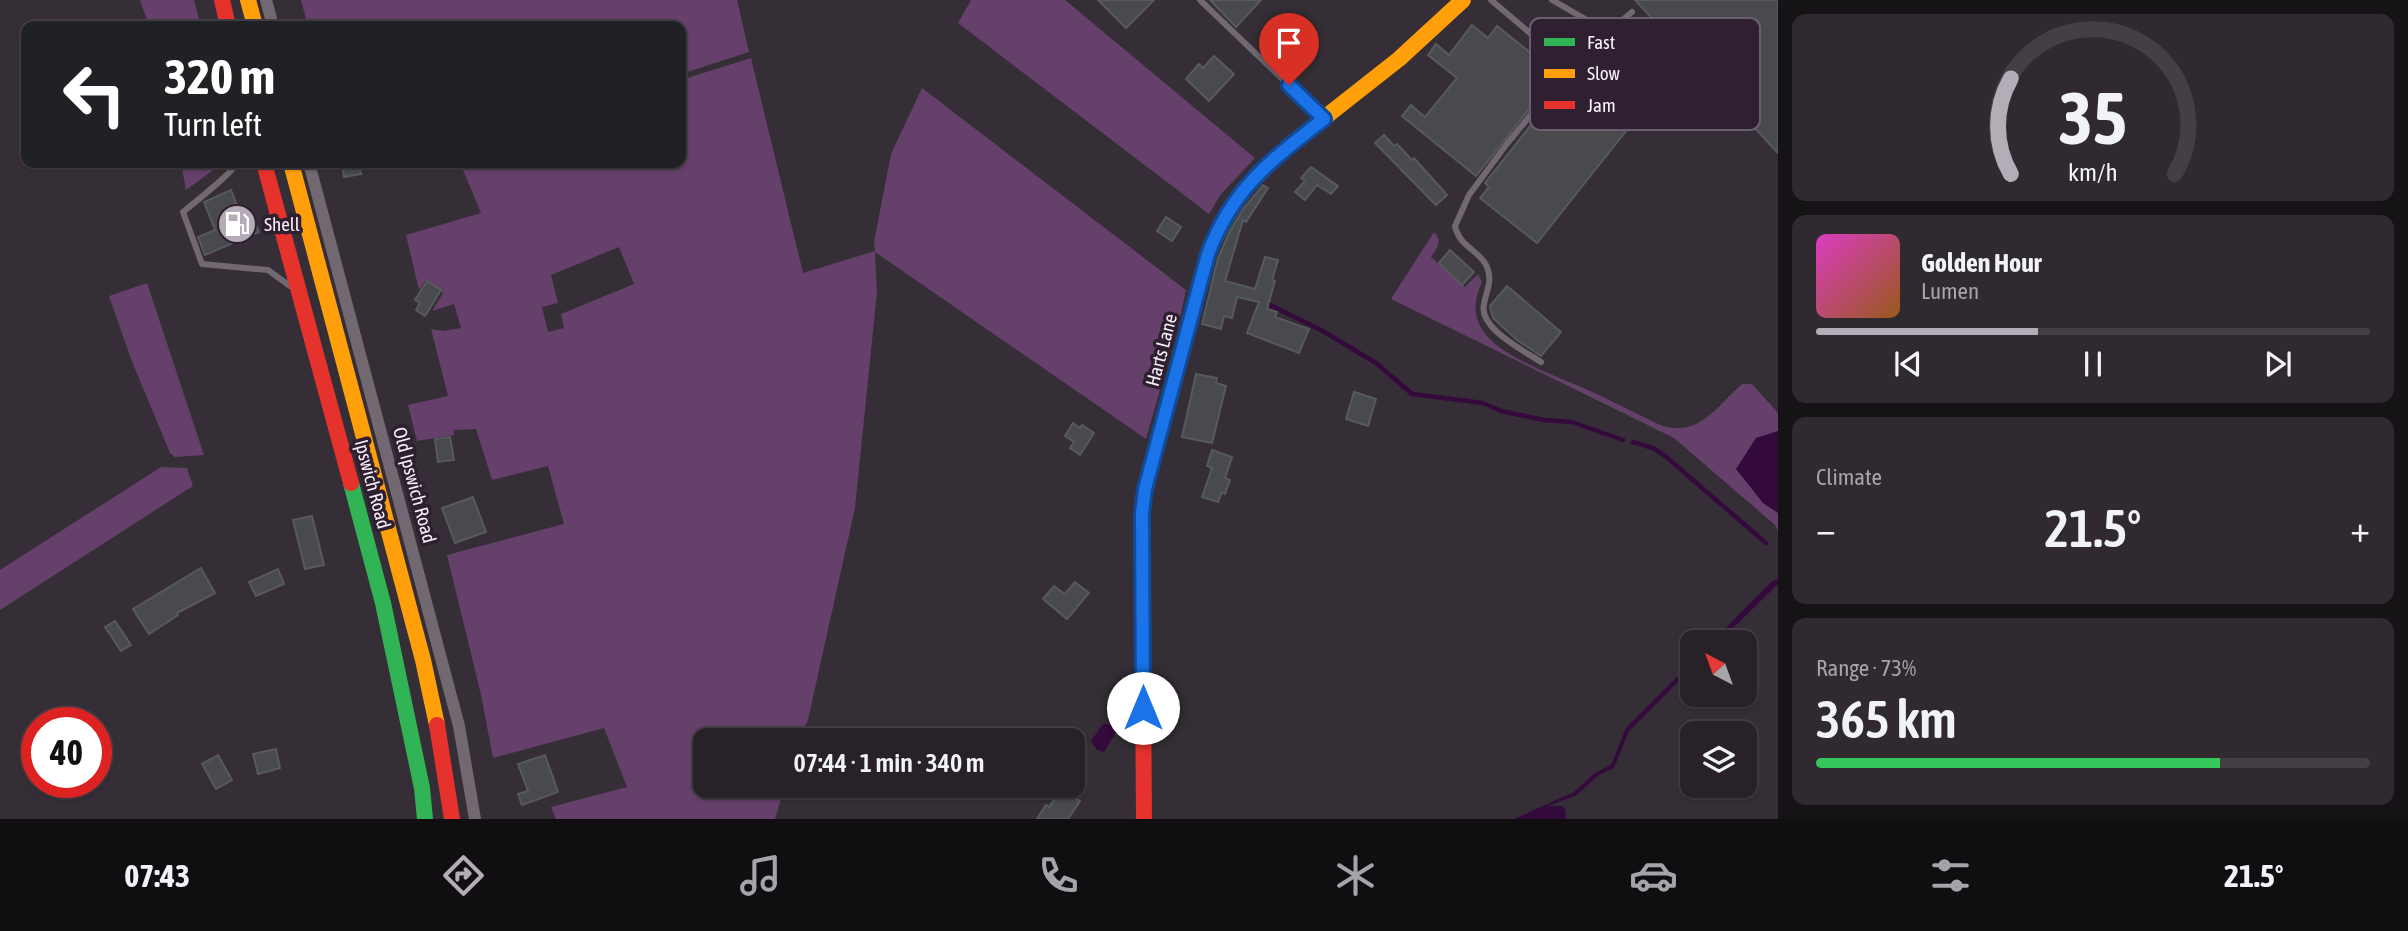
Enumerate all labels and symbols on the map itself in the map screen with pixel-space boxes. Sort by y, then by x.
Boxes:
pin [1259,13,1319,85]
legend [1530,18,1760,130]
text: Fast [1587,31,1615,53]
text: Slow [1587,62,1621,84]
text: Jam [1587,94,1616,116]
fuel station icon: Shell [216,203,258,245]
place label: Shell [264,213,300,235]
street label: Harts Lane [1141,311,1181,389]
street label: Old Ipswich Road [389,425,441,545]
street label: Ipswich Road [351,437,395,531]
north arrow [1680,630,1757,707]
position arrow [1106,671,1180,745]
speed limit sign: 40 [21,707,112,798]

